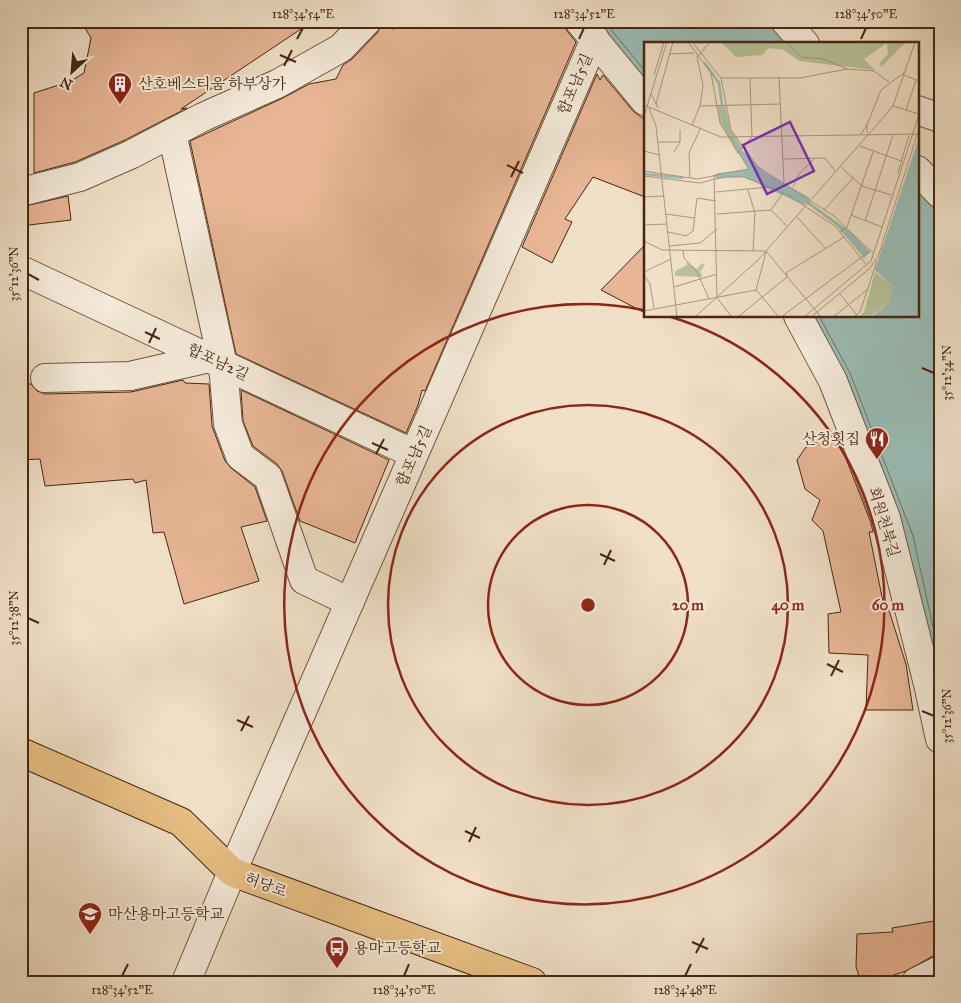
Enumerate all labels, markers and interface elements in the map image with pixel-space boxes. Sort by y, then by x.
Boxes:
text: 128°34'54"E [272,7,334,21]
text: 128°34'52"E [553,7,615,21]
text: 128°34'50"E [835,7,898,21]
inset map [644,42,918,318]
north arrow [48,48,98,98]
street label: 합포남5길 [554,51,596,117]
building icon: 산호베스티움 하부상가 [107,71,133,105]
text: N [57,73,76,93]
place label: 산호베스티움 하부상가 [138,75,287,93]
text: 35°12'36"N [7,246,21,302]
street label: 합포남2길 [185,340,251,384]
text: 35°12'34"N [940,345,954,401]
street label: 합포남5길 [393,423,435,489]
restaurant icon: 산청횟집 [864,426,890,460]
place label: 산청횟집 [802,430,860,448]
street label: 회원천북길 [865,485,903,559]
text: 35°12'38"N [7,590,21,646]
centre of rings [579,596,597,614]
text: 20 m [672,596,704,614]
text: 40 m [772,596,805,615]
text: 60 m [872,596,905,614]
text: 35°12'36"N [940,688,954,744]
street label: 허당로 [242,869,290,901]
school or university icon: 마산용마고등학교 [77,901,103,935]
place label: 마산용마고등학교 [108,905,224,923]
bus stop icon: 용마고등학교 [324,935,350,969]
place label: 용마고등학교 [354,939,441,957]
text: 128°34'52"E [91,983,153,997]
text: 128°34'50"E [373,983,436,997]
text: 128°34'48"E [653,983,717,997]

